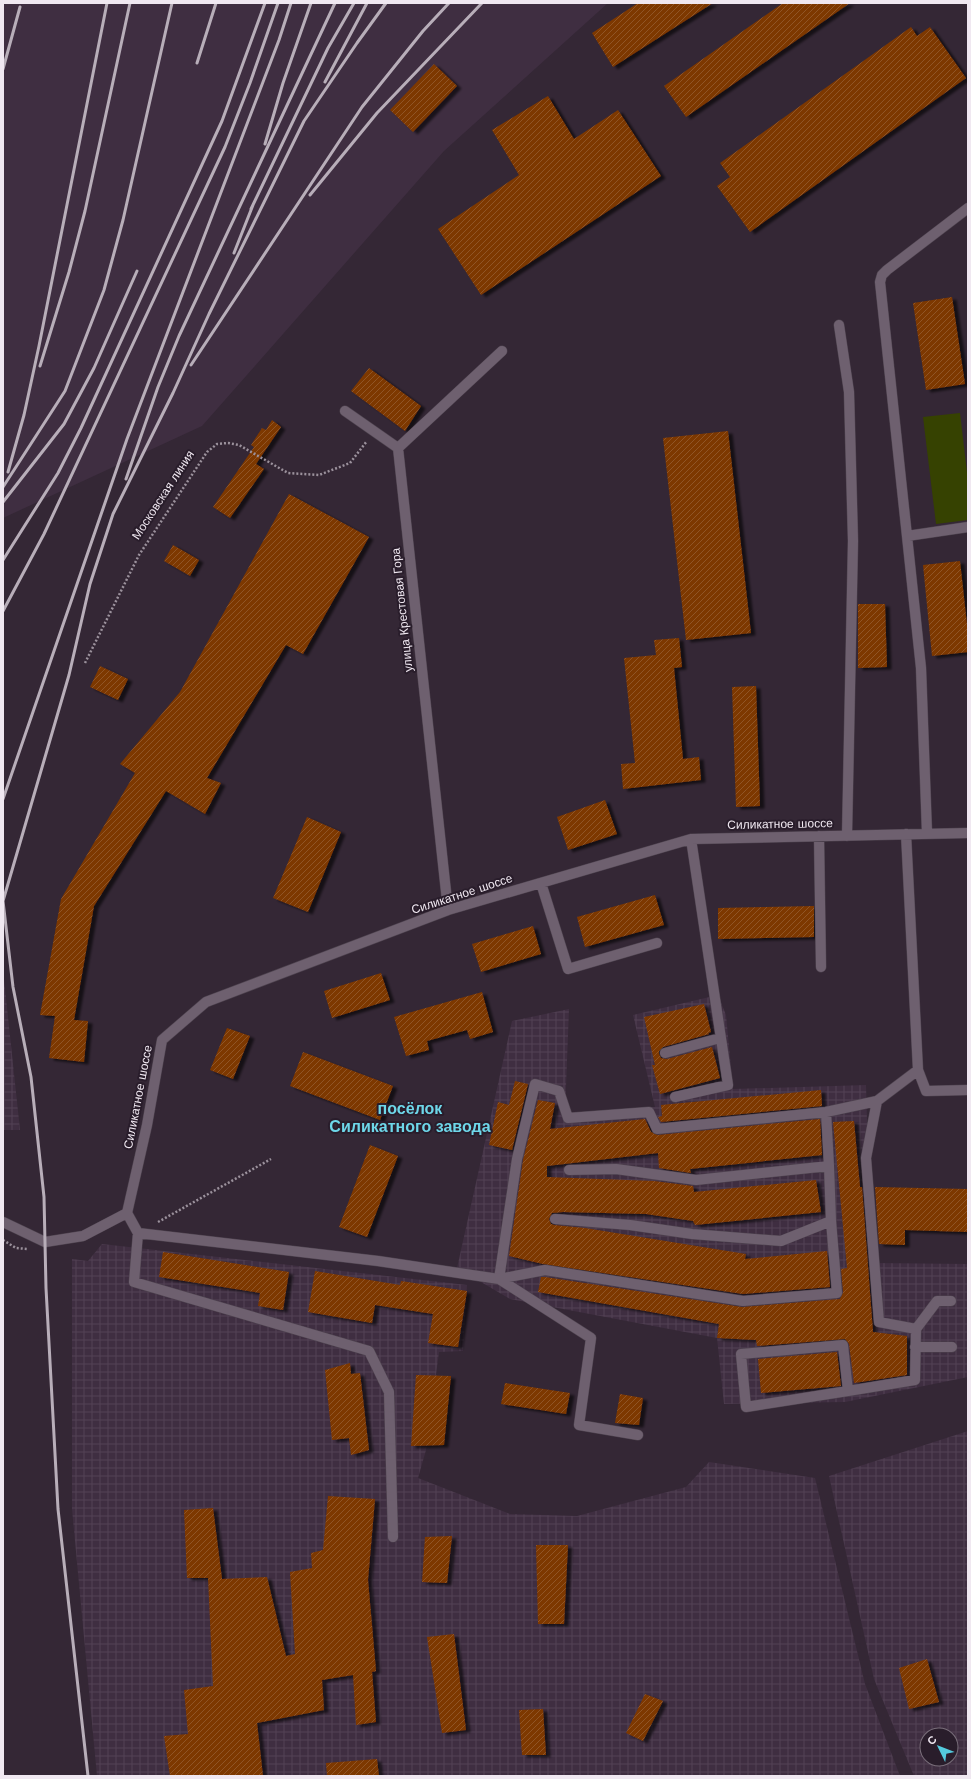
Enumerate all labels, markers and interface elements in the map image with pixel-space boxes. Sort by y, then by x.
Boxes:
street label: Московская линия [129,448,197,542]
street label: улица Крестовая Гора [388,547,415,673]
street label: Силикатное шоссе [727,816,833,832]
street label: Силикатное шоссе [410,871,515,917]
street label: Силикатное шоссе [121,1044,155,1150]
district label: посёлок Силикатного завода [329,1099,491,1136]
north arrow [919,1727,959,1767]
text: С [925,1733,940,1748]

